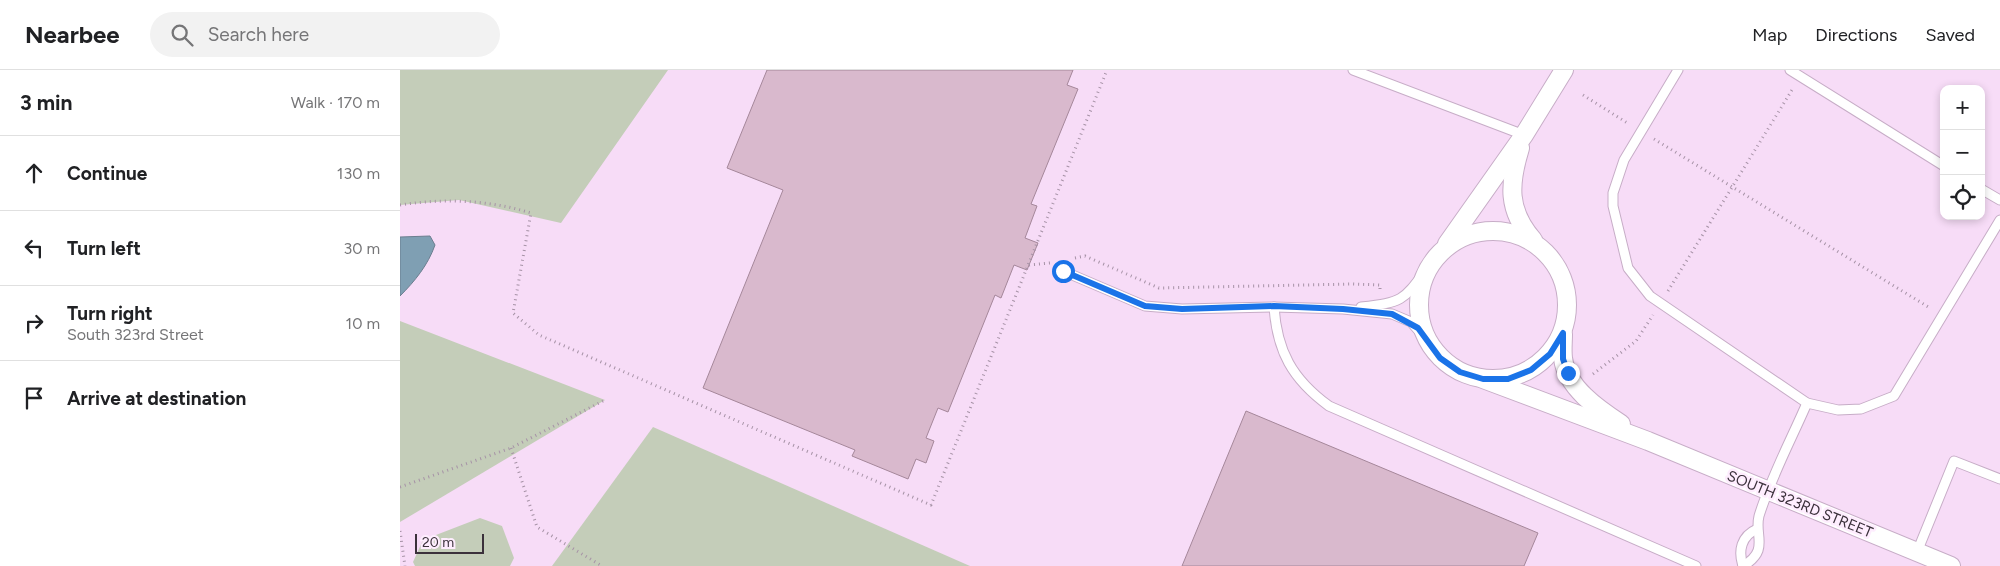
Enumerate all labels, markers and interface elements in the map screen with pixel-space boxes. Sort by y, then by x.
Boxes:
search box [150,12,500,57]
text: Nearbee [25,20,120,49]
icon: search [168,21,196,49]
text: Search here [208,23,309,46]
text: Map [1752,24,1787,46]
text: Directions [1815,24,1897,46]
text: Saved [1925,24,1975,46]
map controls [1940,85,1985,220]
button: + [1940,85,1985,130]
text: 3 min [20,90,72,115]
text: Walk · 170 m [291,93,380,112]
button: − [1940,130,1985,175]
icon: ahead [20,159,48,187]
text: Continue [67,162,147,185]
text: 130 m [337,164,380,183]
button: locate [1940,175,1985,220]
icon: left [20,234,48,262]
text: Turn left [67,237,141,260]
text: 30 m [343,239,380,258]
route start [1052,260,1075,283]
text: Turn right [67,302,153,325]
icon: right [20,309,48,337]
text: 10 m [346,314,380,333]
text: South 323rd Street [67,325,204,344]
route end [1557,362,1580,385]
icon: arrive [20,384,48,412]
text: Arrive at destination [67,387,246,410]
street label: SOUTH 323RD STREET [1724,467,1876,542]
scale bar [415,531,484,554]
text: 20 m [422,534,454,551]

